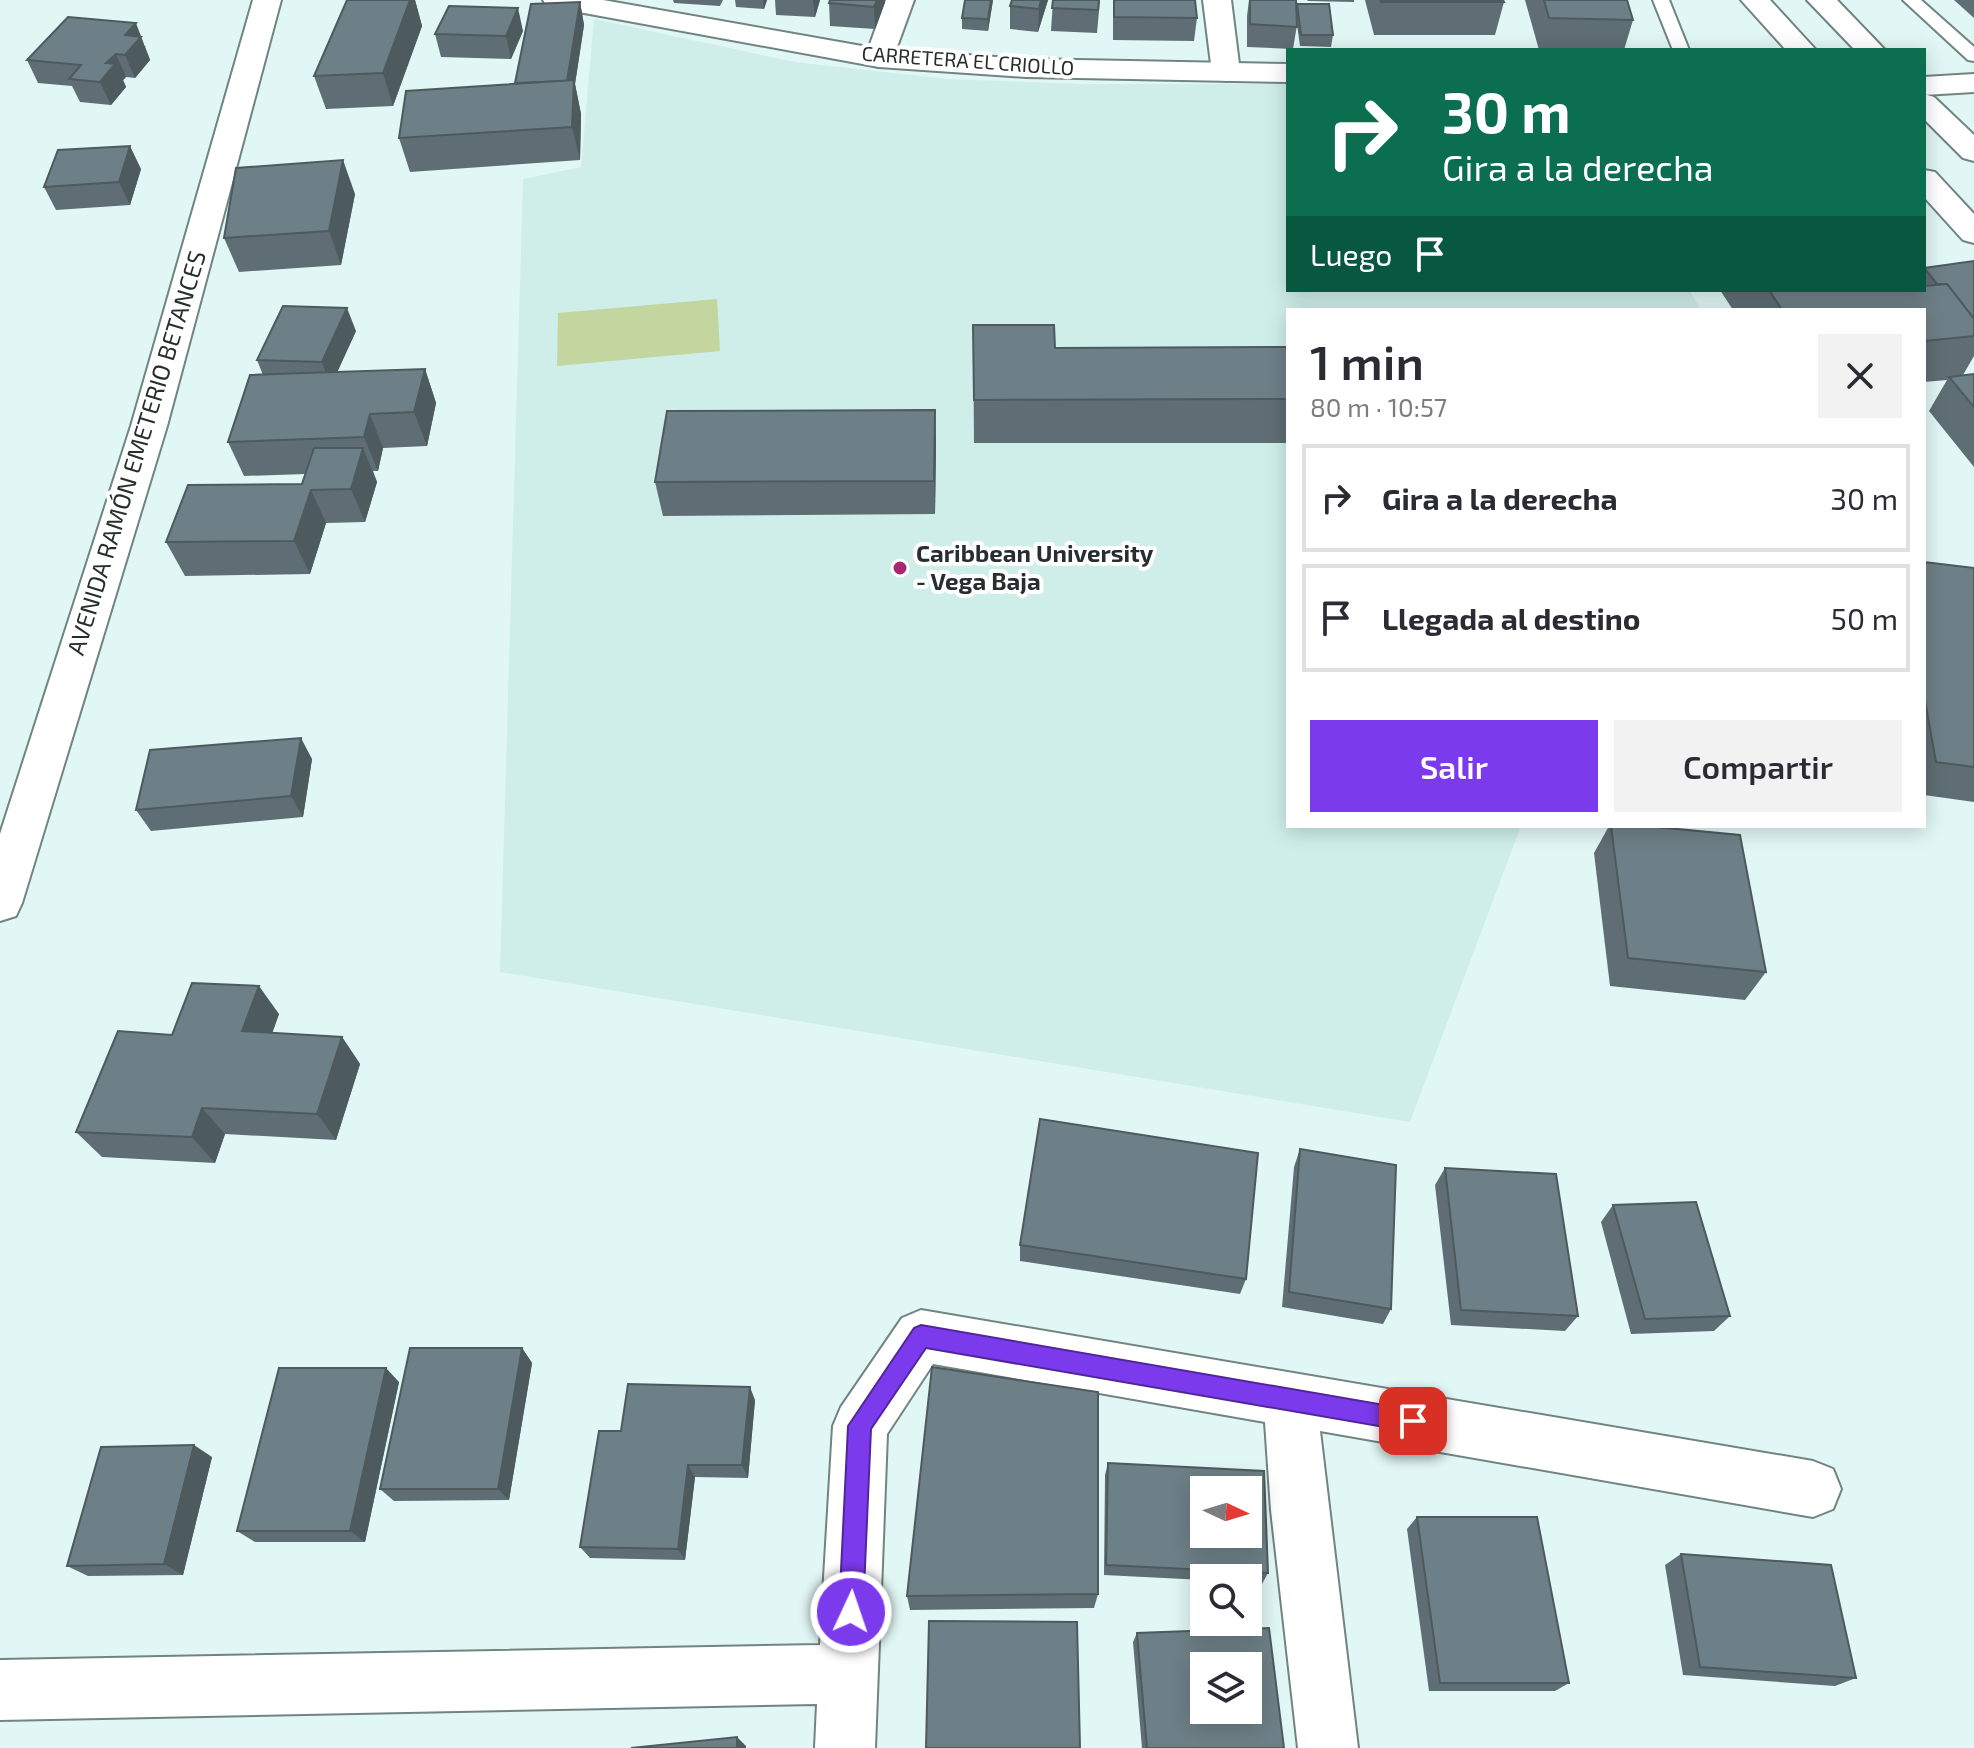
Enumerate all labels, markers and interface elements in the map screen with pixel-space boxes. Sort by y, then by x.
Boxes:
street label: CARRETERA EL CRIOLLO [861,41,1075,79]
text: 30 m [1442,77,1571,144]
icon: right [1310,80,1414,184]
text: Gira a la derecha [1442,145,1714,188]
icon: arrive [1408,232,1452,276]
text: Luego [1310,236,1392,272]
street label: AVENIDA RAMÓN EMETERIO BETANCES [60,247,211,658]
text: 1 min [1310,332,1424,390]
button: close [1818,334,1902,418]
text: 80 m · 10:57 [1310,391,1447,422]
icon: right [1314,476,1358,520]
text: Gira a la derecha [1382,480,1618,516]
text: 30 m [1830,480,1898,516]
place label: Caribbean University - Vega Baja [916,538,1154,595]
marker: Caribbean University - Vega Baja [891,559,909,577]
icon: arrive [1314,596,1358,640]
text: Llegada al destino [1382,600,1641,636]
text: 50 m [1831,600,1898,636]
button: Salir [1310,720,1598,812]
button: Compartir [1614,720,1902,812]
pin [1379,1387,1447,1455]
icon: arrive [1391,1399,1435,1443]
north arrow [1190,1476,1262,1548]
map controls [1190,1476,1262,1724]
button: search [1190,1564,1262,1636]
position arrow [809,1570,893,1654]
button: layers [1190,1652,1262,1724]

